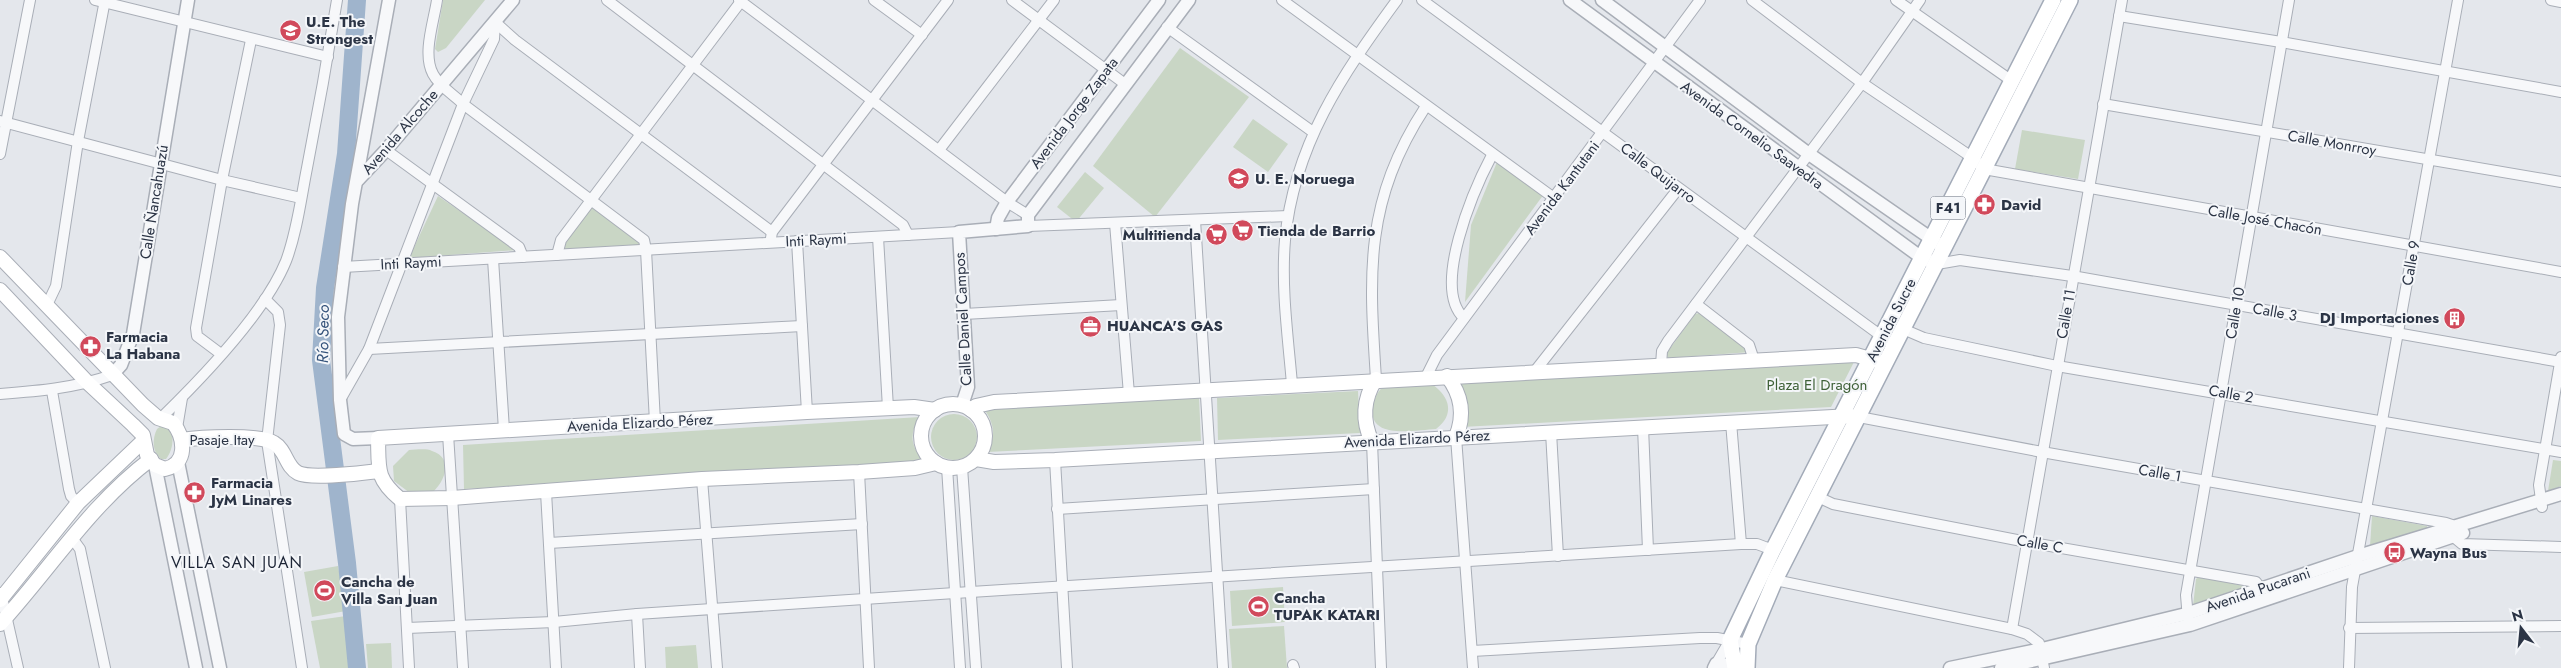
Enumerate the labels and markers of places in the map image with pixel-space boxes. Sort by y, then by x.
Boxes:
place label: U.E. The Strongest [306,11,373,50]
school or university icon: U.E. The Strongest [278,19,302,43]
school or university icon: U. E. Noruega [1227,167,1251,191]
place label: U. E. Noruega [1255,168,1355,190]
pharmacy icon: David [1973,193,1997,217]
place label: David [2001,194,2041,216]
supermarket icon: Tienda de Barrio [1230,219,1254,243]
place label: Tienda de Barrio [1258,220,1375,242]
supermarket icon: Multitienda [1205,223,1229,247]
place label: Multitienda [1123,224,1201,246]
building icon: DJ Importaciones [2443,306,2467,330]
place label: DJ Importaciones [2320,307,2439,329]
office icon: HUANCA'S GAS [1079,314,1103,338]
place label: HUANCA'S GAS [1107,315,1223,337]
place label: Farmacia La Habana [106,326,180,365]
pharmacy icon: Farmacia La Habana [78,334,102,358]
place label: Farmacia JyM Linares [208,472,292,511]
pharmacy icon: Farmacia JyM Linares [183,480,207,504]
bus stop icon: Wayna Bus [2382,541,2406,565]
place label: Wayna Bus [2410,542,2487,564]
place label: Cancha de Villa San Juan [340,571,438,610]
sports icon: Cancha de Villa San Juan [313,579,337,603]
place label: Cancha TUPAK KATARI [1274,587,1380,626]
sports icon: Cancha TUPAK KATARI [1246,595,1270,619]

